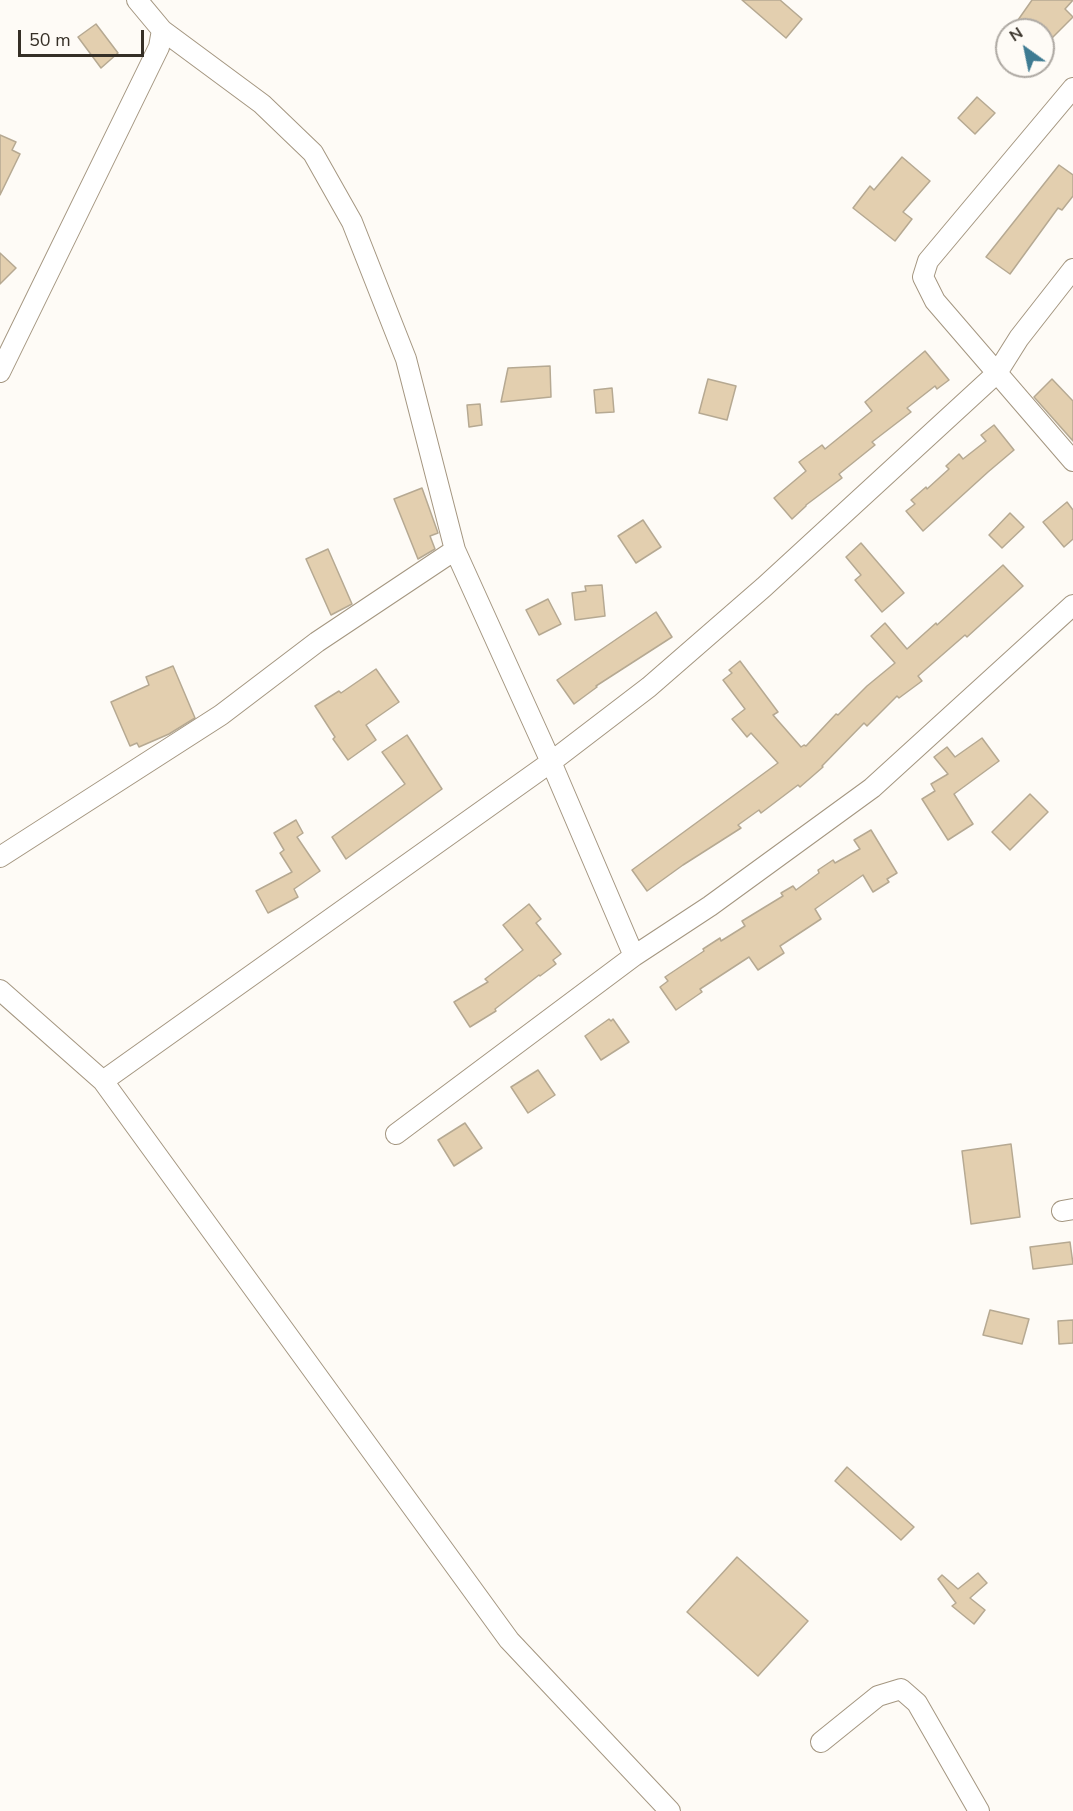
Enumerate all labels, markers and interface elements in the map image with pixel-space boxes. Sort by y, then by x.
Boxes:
scale bar [21,18,147,56]
north arrow [995,18,1055,78]
text: N [1005,22,1027,47]
text: 50 m [29,28,71,52]

